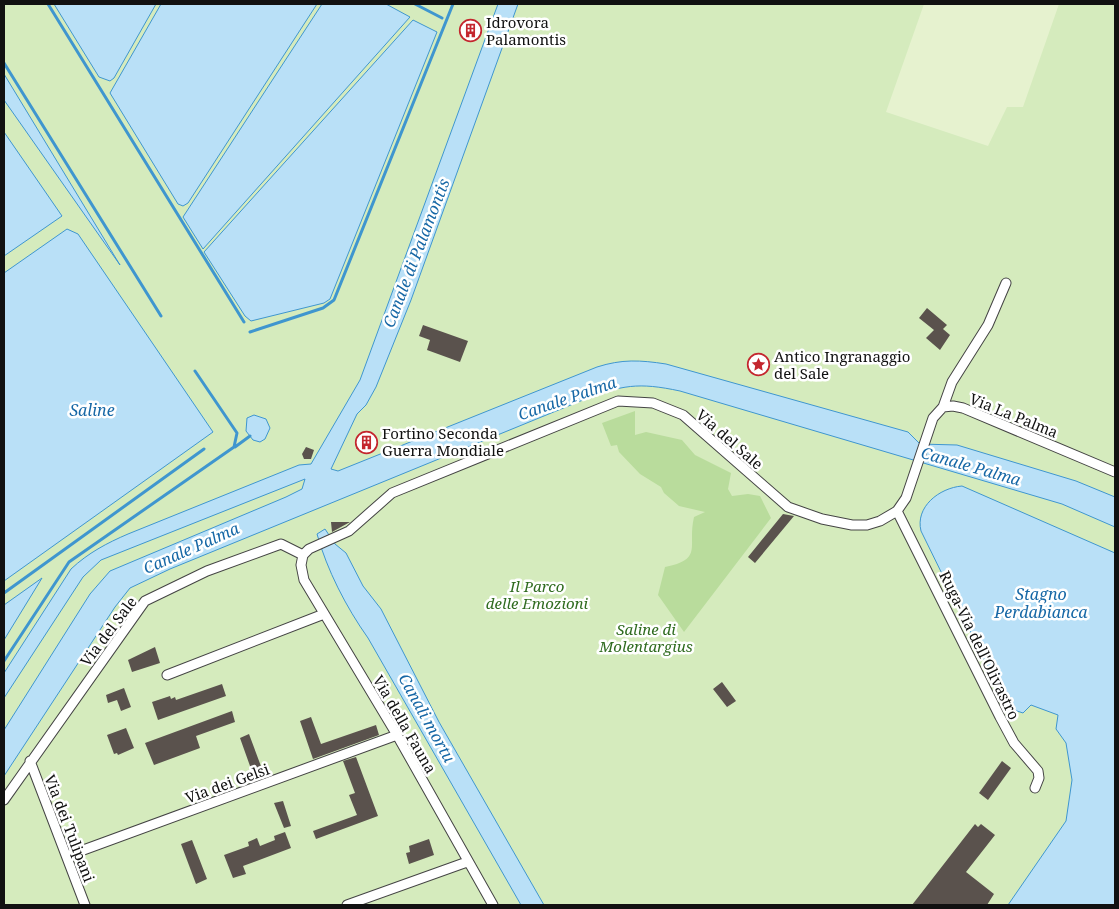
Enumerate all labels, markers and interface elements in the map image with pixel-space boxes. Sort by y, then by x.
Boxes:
place label: Idrovora Palamontis [486,12,566,49]
building icon: Idrovora Palamontis [458,19,482,43]
water label: Canale di Palamontis [377,175,455,331]
place label: Antico Ingranaggio del Sale [774,346,910,383]
place icon: Antico Ingranaggio del Sale [746,353,770,377]
water label: Canale Palma [515,371,620,425]
street label: Via La Palma [967,388,1061,442]
water label: Saline [69,399,115,421]
street label: Via del Sale [692,404,768,474]
place label: Fortino Seconda Guerra Mondiale [382,423,504,460]
building icon: Fortino Seconda Guerra Mondiale [354,430,378,454]
water label: Canale Palma [919,441,1024,491]
water label: Canale Palma [140,517,243,579]
street label: Ruga-Via dell'Olivastro [935,567,1025,723]
park label: Il Parco delle Emozioni [486,576,589,613]
water label: Stagno Perdabianca [993,583,1088,623]
street label: Via del Sale [75,592,141,670]
park label: Saline di Molentargius [598,619,693,656]
water label: Canali mortu [393,670,461,767]
street label: Via della Fauna [369,671,441,777]
street label: Via dei Gelsi [182,758,272,807]
street label: Via dei Tulipani [40,771,100,885]

